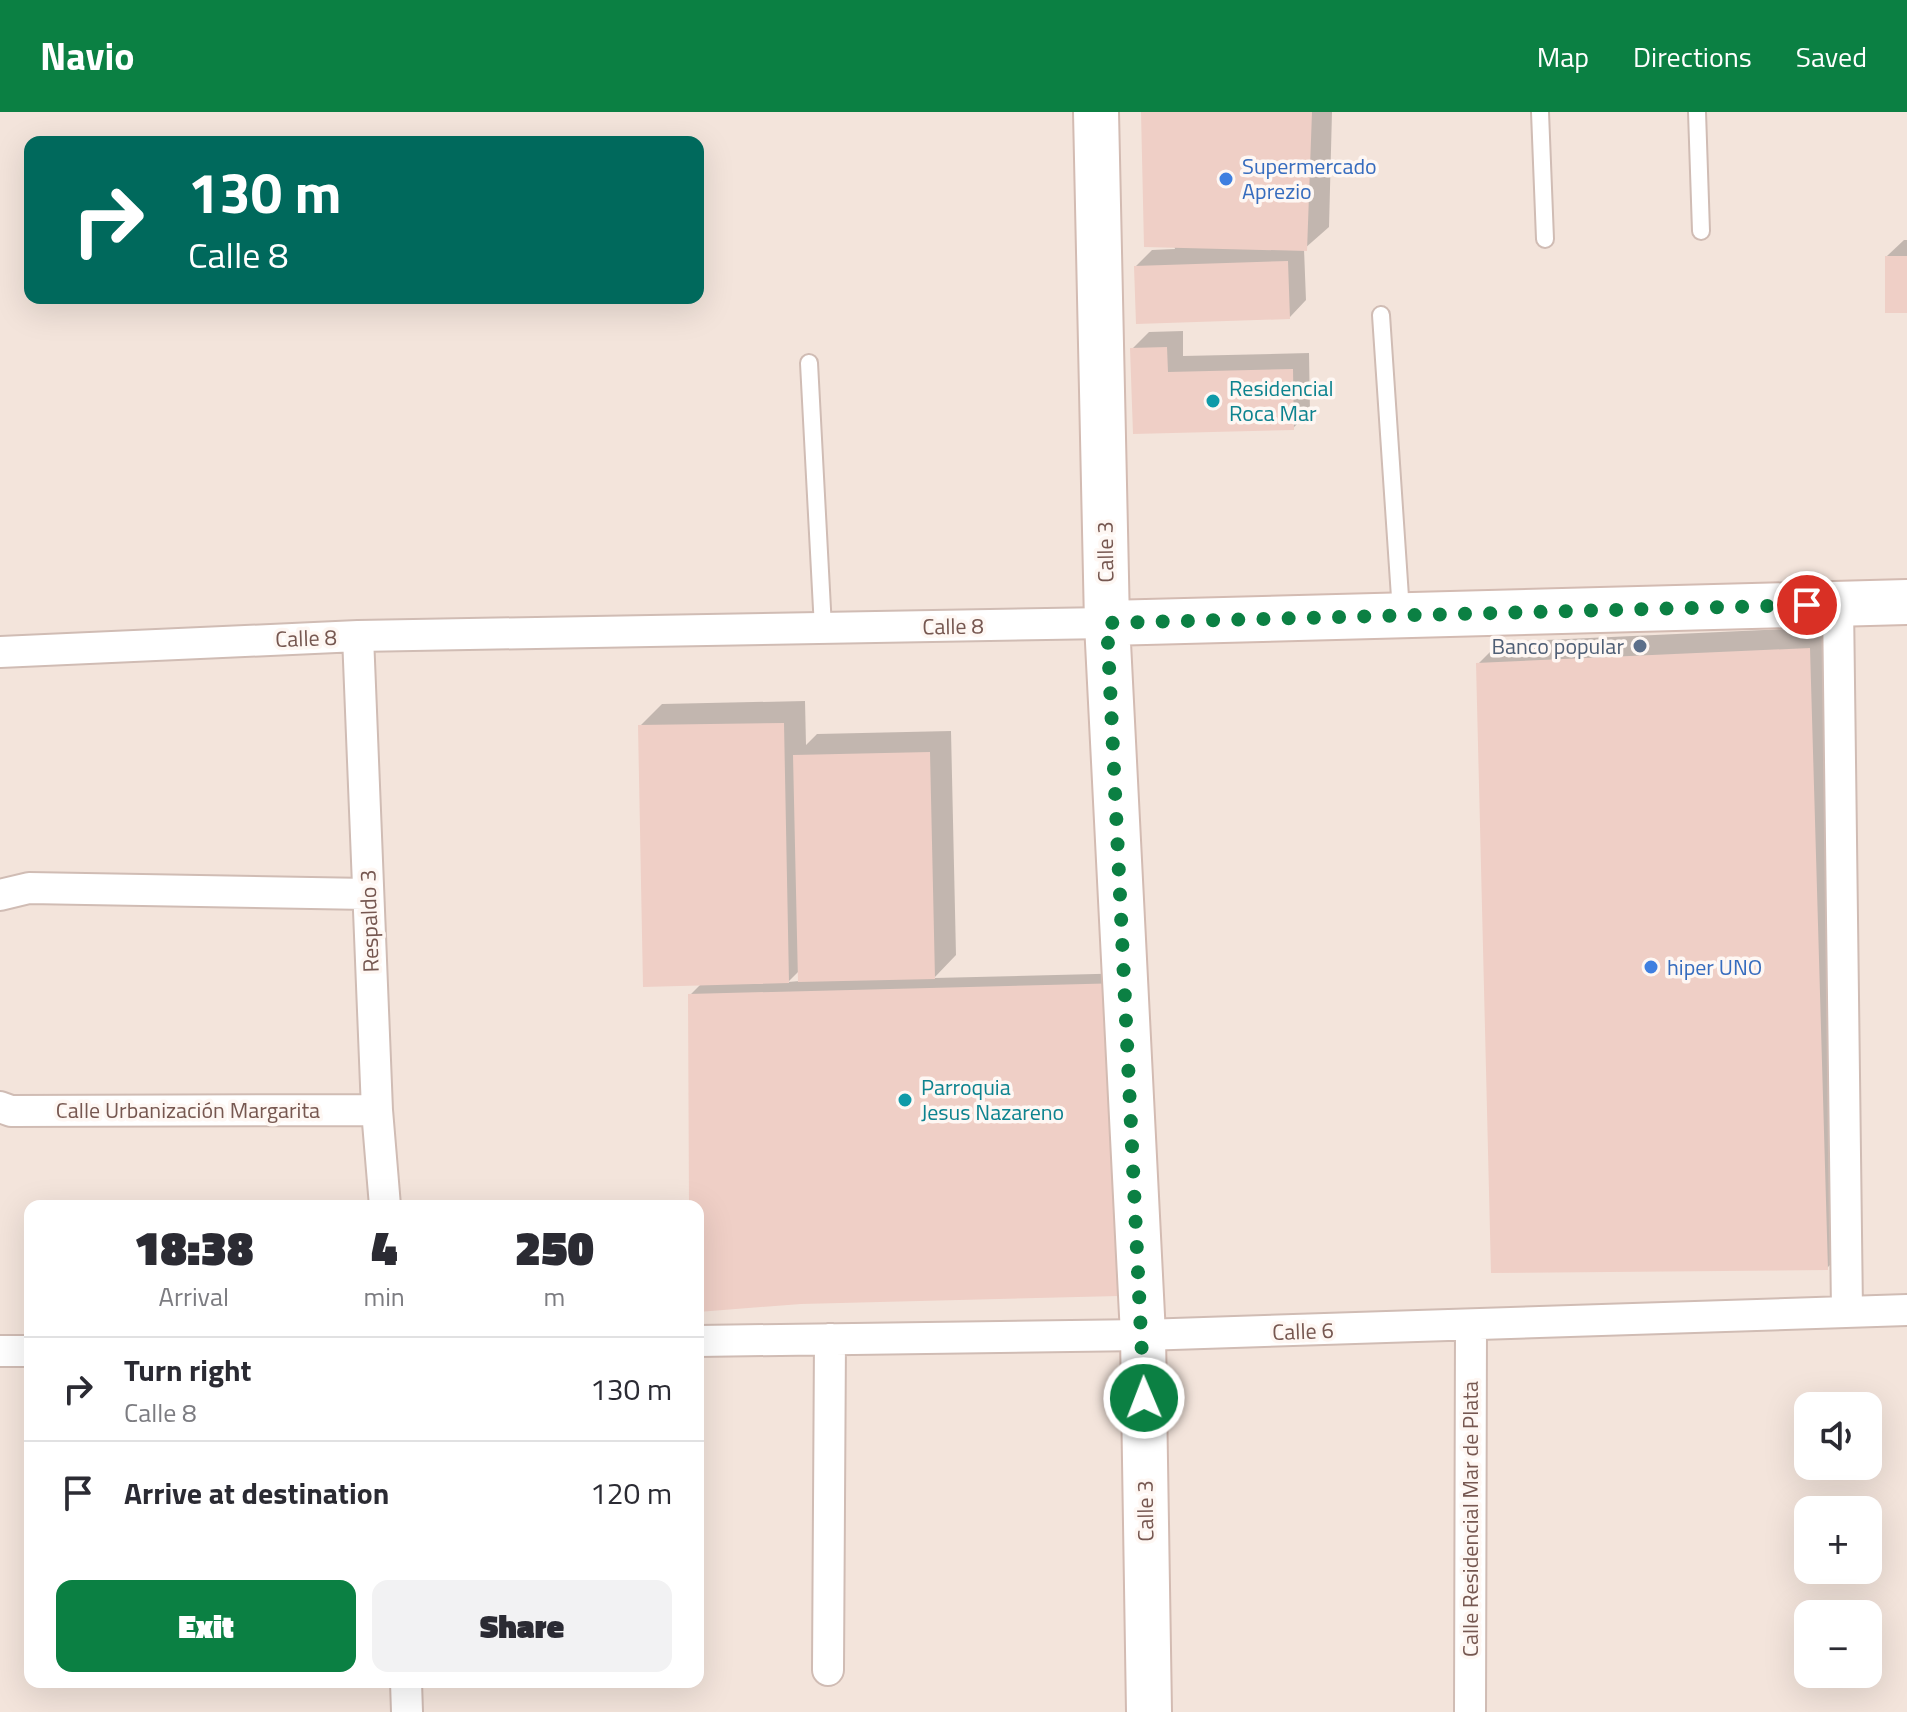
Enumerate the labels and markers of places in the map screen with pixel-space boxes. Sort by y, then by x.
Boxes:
place label: Supermercado Aprezio [1242,149,1377,208]
marker: Supermercado Aprezio [1217,170,1235,188]
place label: Residencial Roca Mar [1229,371,1334,430]
marker: Residencial Roca Mar [1204,392,1222,410]
pin [1773,571,1841,639]
place label: Banco popular [1491,629,1624,663]
marker: Banco popular [1631,637,1649,655]
place label: hiper UNO [1667,950,1762,984]
marker: hiper UNO [1642,958,1660,976]
place label: Parroquia Jesus Nazareno [921,1070,1064,1129]
marker: Parroquia Jesus Nazareno [896,1091,914,1109]

